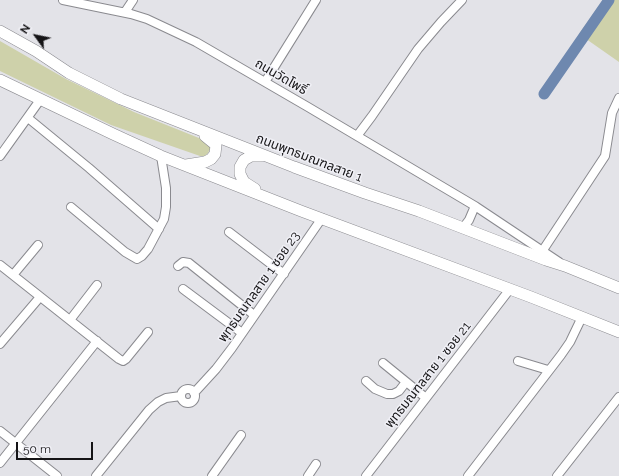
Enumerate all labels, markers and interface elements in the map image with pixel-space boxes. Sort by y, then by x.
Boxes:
north arrow [16,16,56,56]
text: N [18,22,33,36]
street label: ถนนวัดโพธิ์ [252,56,310,98]
street label: ถนนพุทธมณฑลสาย 1 [254,131,364,185]
street label: พุทธมณฑลสาย 1 ซอย 23 [215,229,303,345]
street label: พุทธมณฑลสาย 1 ซอย 21 [382,319,474,431]
scale bar [18,434,95,460]
text: 50 m [23,442,51,456]

